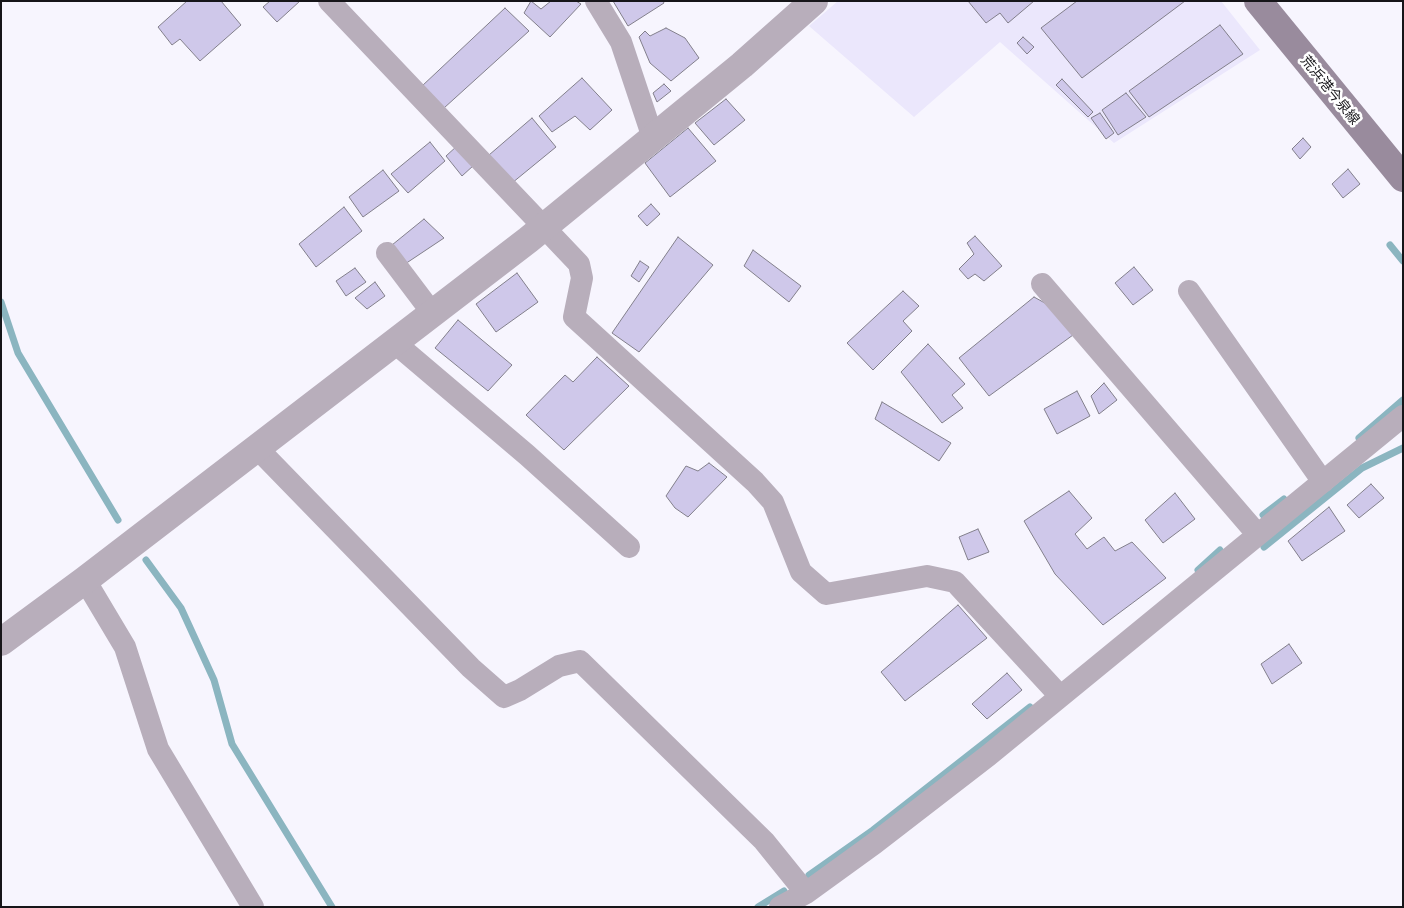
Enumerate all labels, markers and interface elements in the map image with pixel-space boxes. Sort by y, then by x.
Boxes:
street label: 荒浜港今泉線 [1297,52,1363,128]

